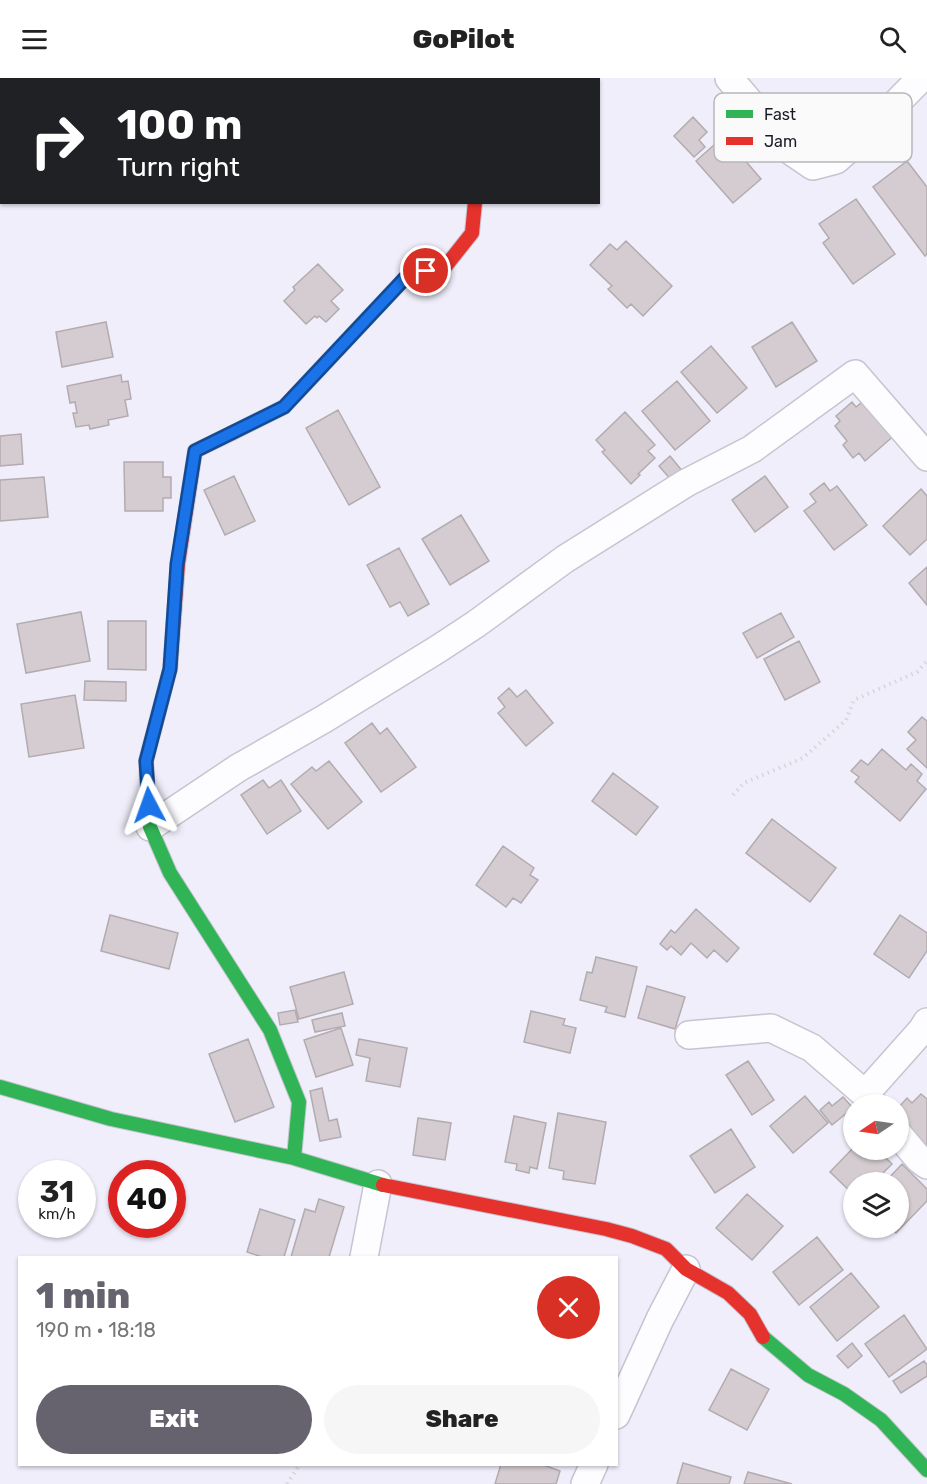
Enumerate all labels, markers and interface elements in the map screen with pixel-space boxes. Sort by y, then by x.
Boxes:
icon: menu [18,23,51,56]
text: GoPilot [412,23,515,55]
icon: search [876,23,909,56]
legend [714,93,912,162]
text: 100 m [117,100,242,150]
icon: right [18,102,96,180]
text: Fast [764,105,796,124]
text: Jam [764,132,797,151]
text: Turn right [117,151,240,183]
pin [400,245,451,296]
icon: arrive [409,254,442,287]
position arrow [117,773,181,837]
north arrow [843,1094,909,1160]
map controls [843,1094,909,1238]
speed limit sign: 40 [108,1160,186,1238]
button: layers [843,1172,909,1238]
text: 31 [40,1174,74,1210]
text: km/h [38,1205,76,1223]
text: 1 min [36,1274,130,1317]
button: close [537,1276,600,1339]
text: 190 m · 18:18 [36,1318,156,1342]
button: Exit [36,1385,312,1454]
button: Share [324,1385,600,1454]

